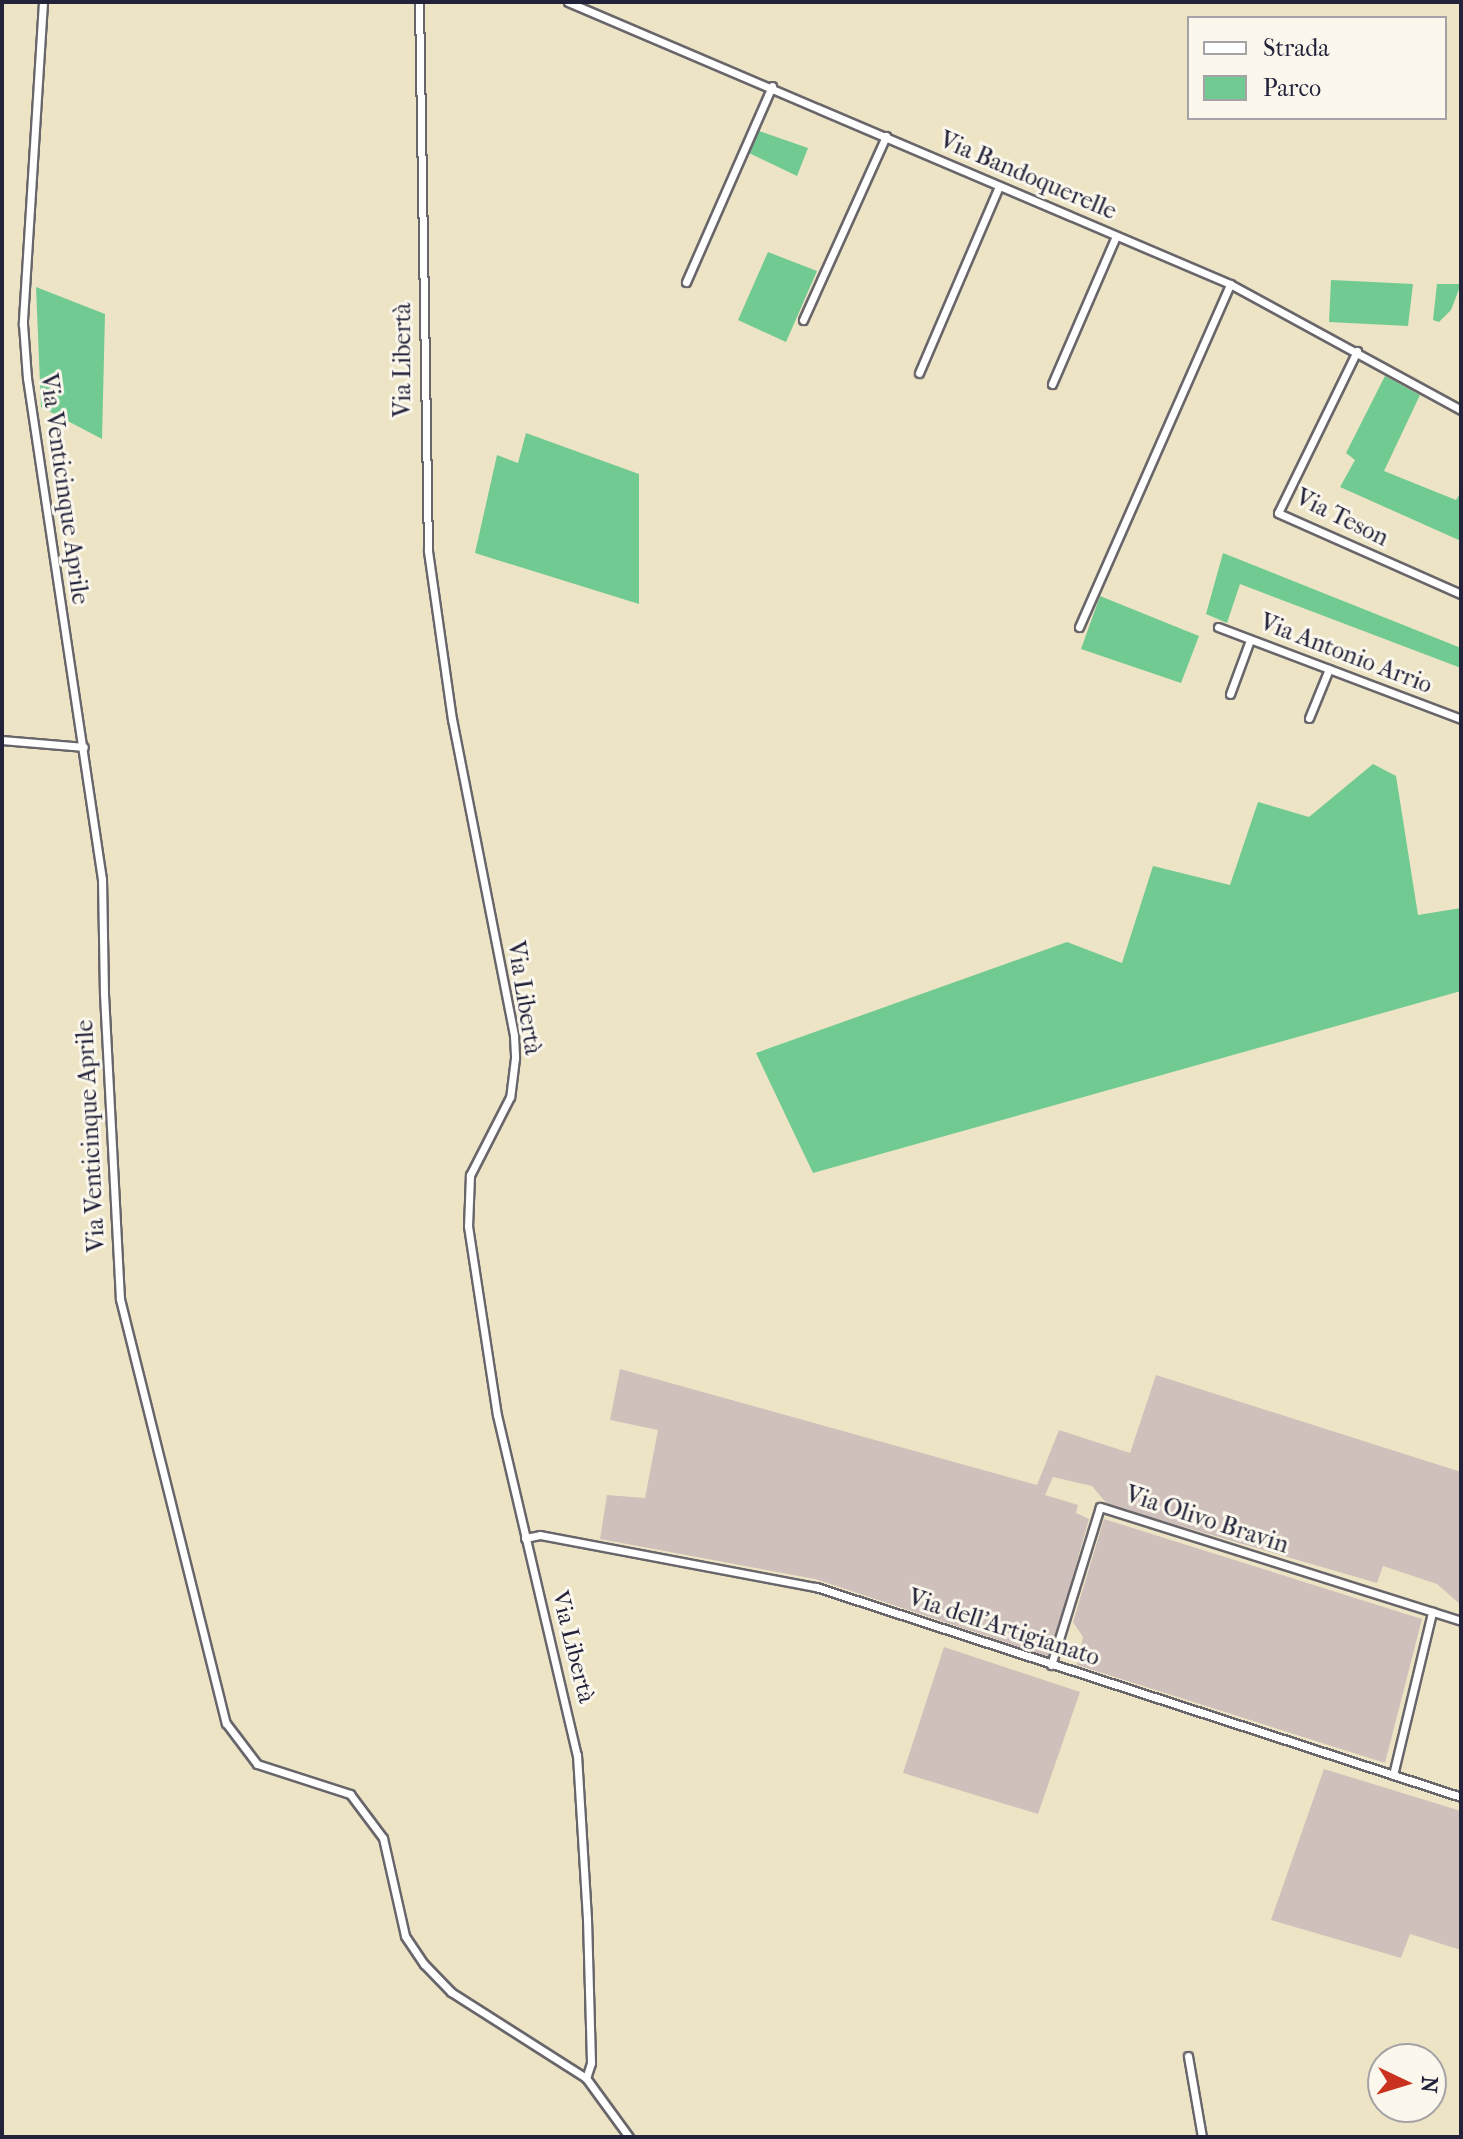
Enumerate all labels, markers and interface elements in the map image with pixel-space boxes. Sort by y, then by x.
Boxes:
legend [1187,16,1447,120]
text: Strada [1263,34,1329,62]
text: Parco [1263,74,1321,102]
street label: Via Bandoquerelle [935,126,1121,226]
street label: Via Libertà [389,303,417,417]
street label: Via Venticinque Aprile [34,372,94,606]
street label: Via Teson [1291,483,1393,553]
street label: Via Antonio Arrio [1256,608,1436,700]
street label: Via Libertà [501,939,547,1057]
street label: Via Venticinque Aprile [71,1019,111,1253]
street label: Via Olivo Bravin [1122,1480,1292,1560]
street label: Via dell'Artigianato [905,1583,1103,1673]
street label: Via Libertà [545,1588,601,1706]
north arrow [1367,2043,1447,2123]
text: N [1415,2075,1442,2094]

